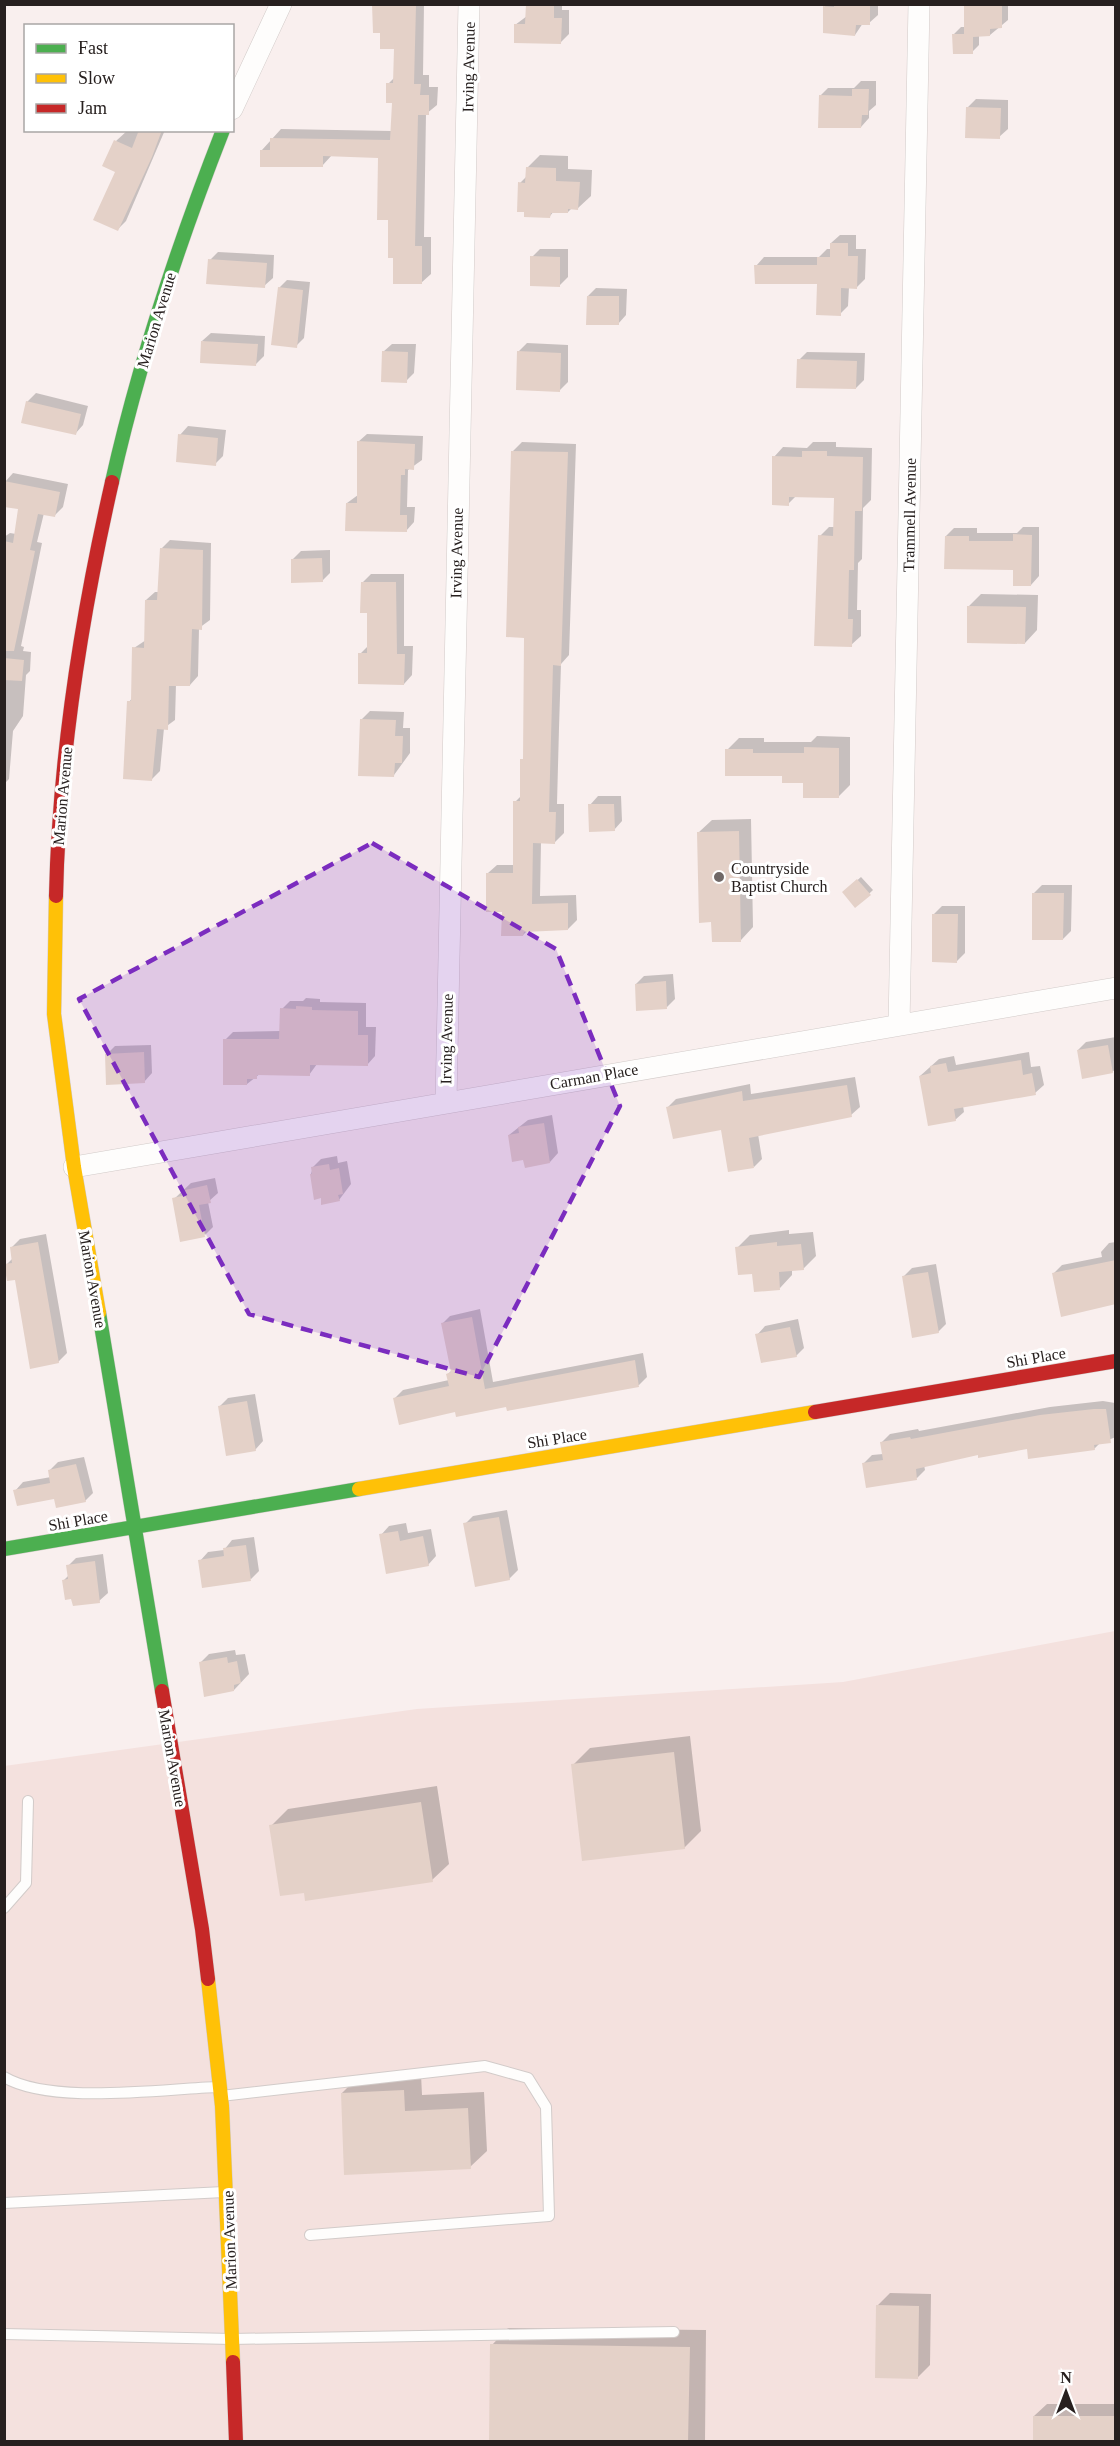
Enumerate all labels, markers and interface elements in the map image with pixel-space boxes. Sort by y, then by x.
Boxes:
street label: Irving Avenue [459,21,479,113]
legend [24,24,234,132]
text: Fast [78,38,108,58]
text: Slow [78,68,115,88]
text: Jam [78,98,107,118]
street label: Marion Avenue [134,270,179,370]
street label: Trammell Avenue [900,458,919,572]
street label: Irving Avenue [447,507,467,599]
street label: Marion Avenue [50,746,75,846]
place label: Countryside Baptist Church [731,860,827,896]
marker: Countryside Baptist Church [712,870,726,884]
street label: Irving Avenue [437,993,457,1085]
street label: Carman Place [549,1060,640,1093]
street label: Marion Avenue [76,1229,109,1329]
street label: Shi Place [1005,1344,1067,1371]
street label: Shi Place [526,1425,588,1452]
street label: Shi Place [47,1507,109,1534]
street label: Marion Avenue [156,1708,189,1808]
street label: Marion Avenue [219,2190,240,2290]
north arrow [1036,2362,1096,2422]
text: N [1060,2369,1072,2386]

